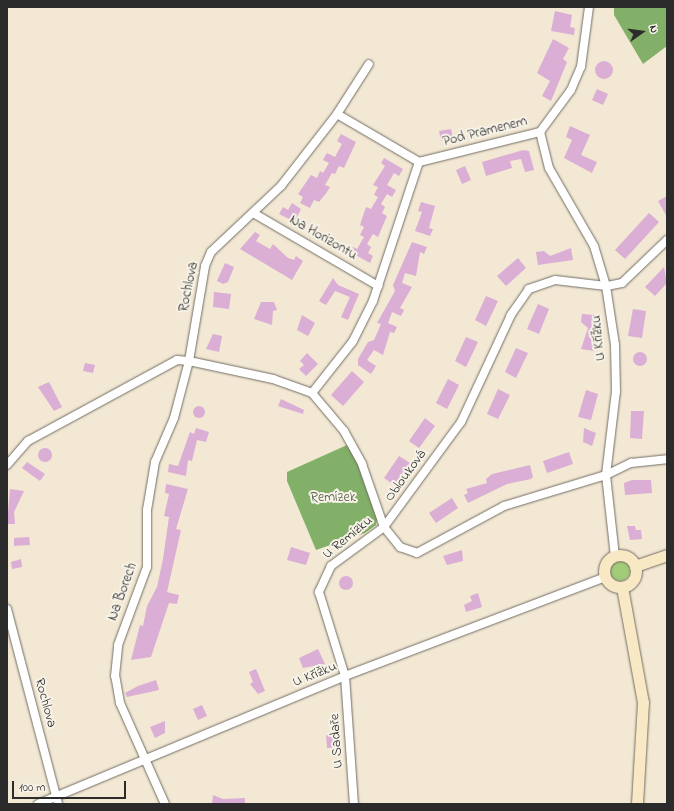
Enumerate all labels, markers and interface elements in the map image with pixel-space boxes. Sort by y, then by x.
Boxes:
north arrow [622,12,662,52]
text: N [645,24,662,35]
street label: Pod Pramenem [441,113,529,151]
street label: Na Horizontu [286,212,360,264]
street label: Rochlova [176,261,202,313]
street label: U Křížku [588,314,610,362]
street label: Oblouková [382,447,430,505]
park label: Remízek [310,490,356,506]
street label: U Remízku [320,513,376,563]
street label: Na Borech [105,561,141,623]
street label: U Křížku [291,659,339,691]
street label: Rochlova [30,676,60,730]
street label: U Sadaře [327,713,347,769]
scale bar [14,773,128,799]
text: 100 m [19,779,46,797]

